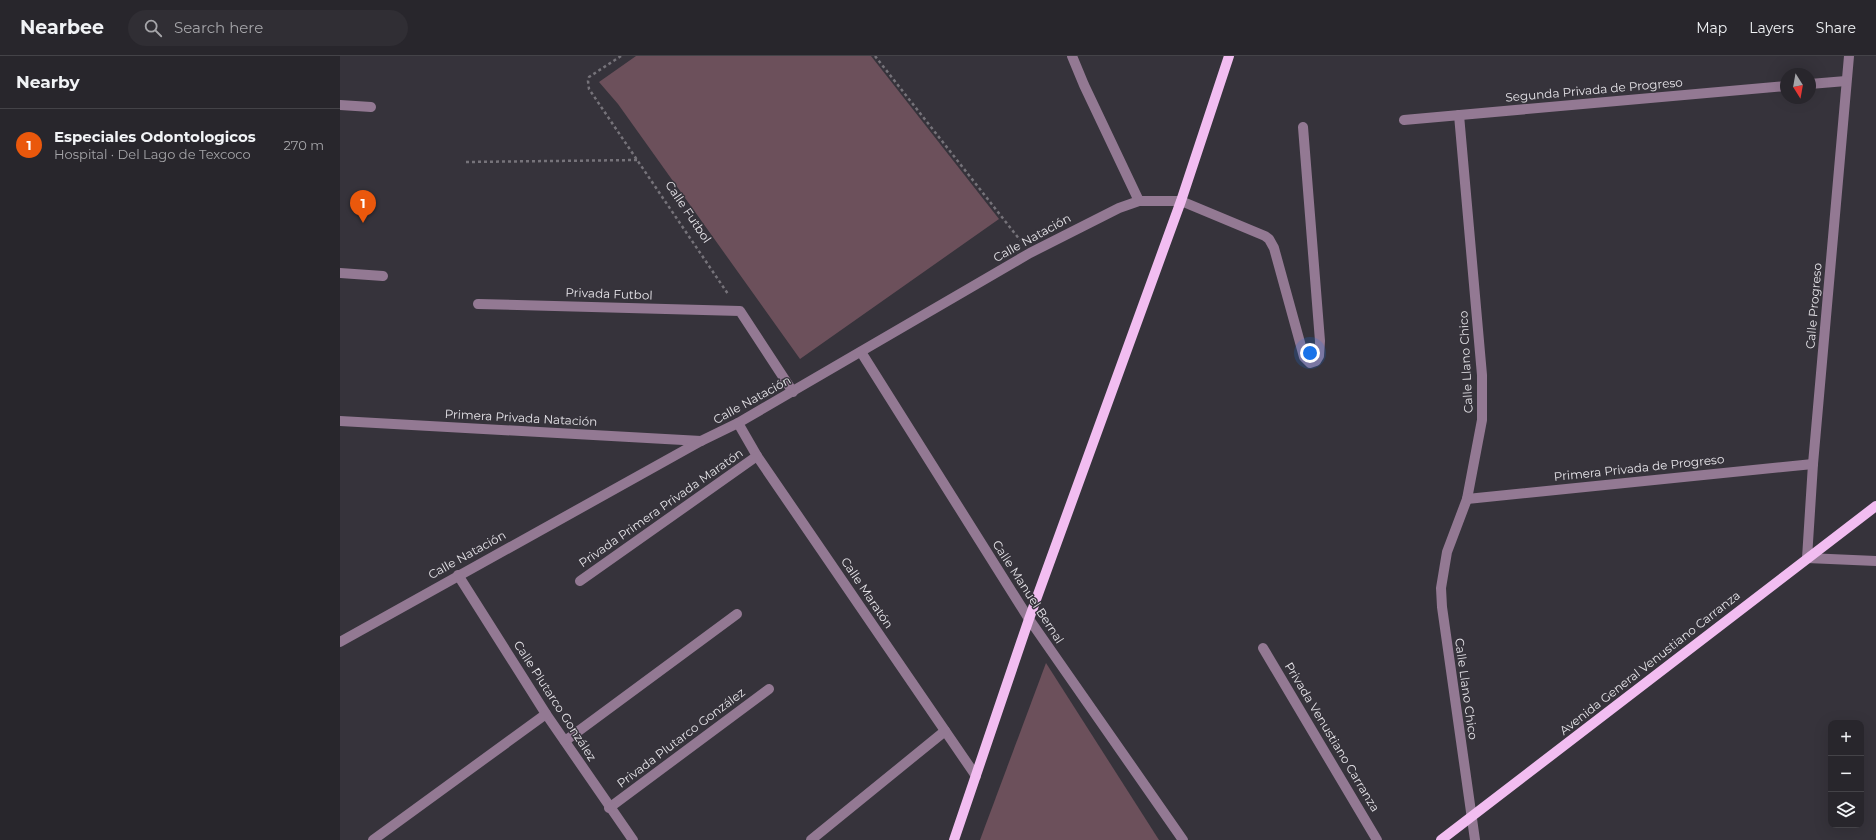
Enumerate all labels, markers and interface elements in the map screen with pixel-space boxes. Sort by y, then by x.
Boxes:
search box [128,10,408,46]
text: Nearbee [20,16,104,39]
icon: search [142,17,164,39]
text: Search here [174,18,263,37]
text: Map [1696,19,1727,37]
text: Layers [1749,19,1794,37]
text: Share [1816,19,1856,37]
north arrow [1780,68,1816,104]
text: Nearby [16,72,80,92]
street label: Segunda Privada de Progreso [1505,74,1683,105]
text: Especiales Odontologicos [54,127,256,146]
text: 1 [26,137,32,153]
text: 270 m [283,137,324,153]
text: Hospital · Del Lago de Texcoco [54,146,251,162]
street label: Calle Futbol [662,178,715,246]
pin: 1 [350,190,376,223]
street label: Calle Natación [990,210,1073,265]
street label: Calle Progreso [1802,262,1825,350]
street label: Privada Futbol [565,284,653,303]
street label: Calle Llano Chico [1455,310,1476,414]
your location [1300,343,1320,363]
street label: Calle Natación [710,372,793,427]
street label: Primera Privada Natación [444,406,598,429]
street label: Privada Primera Privada Maratón [576,445,746,570]
street label: Primera Privada de Progreso [1553,451,1725,484]
street label: Calle Natación [425,527,508,582]
street label: Calle Manuel Bernal [989,537,1067,646]
street label: Calle Maratón [838,554,897,631]
street label: Avenida General Venustiano Carranza [1556,587,1743,738]
street label: Calle Llano Chico [1452,637,1481,741]
street label: Calle Plutarco González [511,638,600,764]
street label: Privada Venustiano Carranza [1282,659,1383,814]
street label: Privada Plutarco González [614,685,748,791]
map controls [1828,720,1864,828]
button: + [1828,720,1864,756]
button: − [1828,756,1864,792]
button: layers [1828,792,1864,828]

